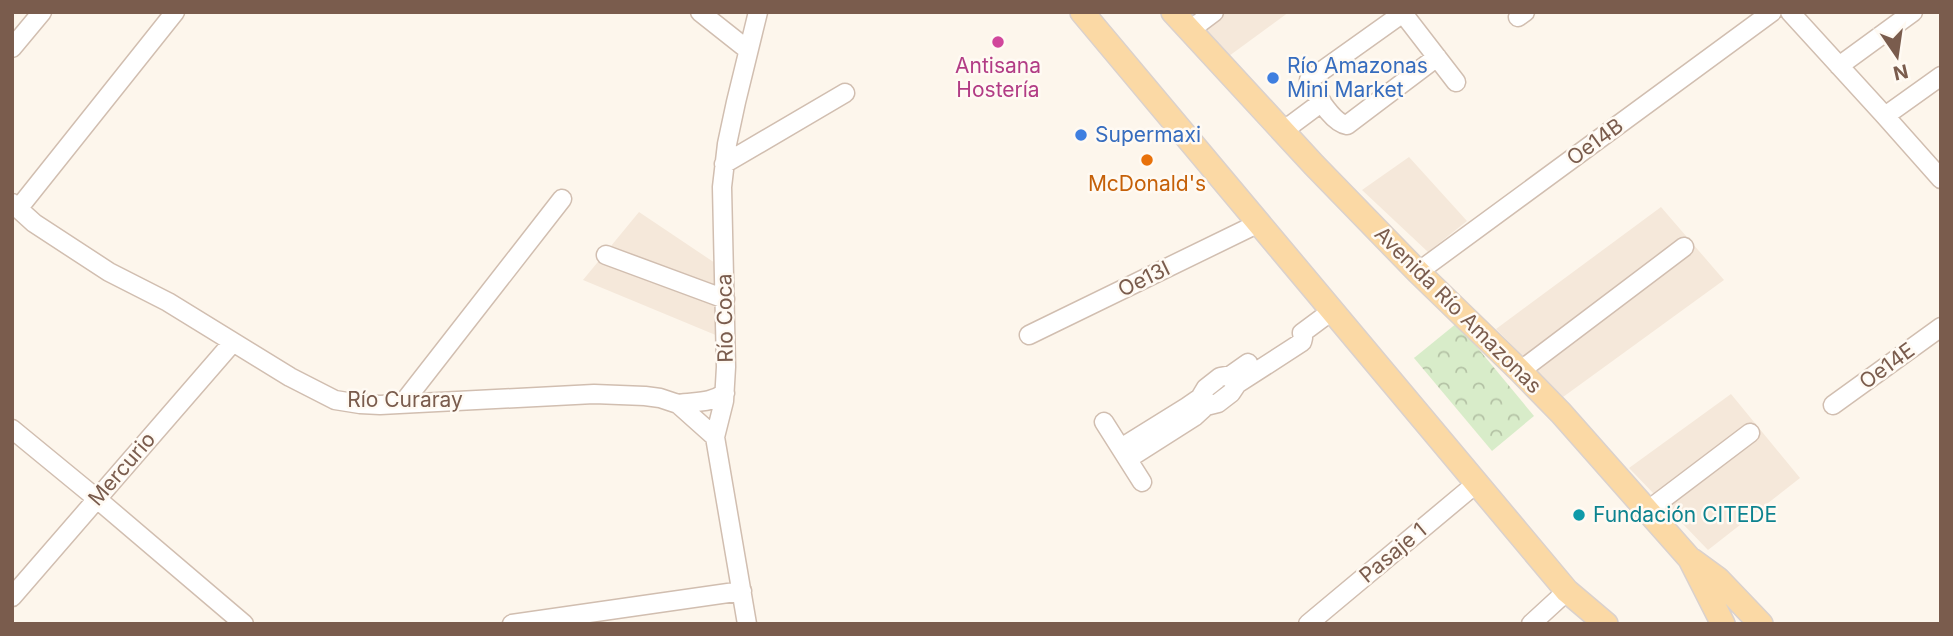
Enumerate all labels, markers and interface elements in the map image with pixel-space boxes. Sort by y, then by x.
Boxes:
north arrow [1862,21,1932,91]
marker: Antisana Hostería [990,34,1006,50]
place label: Antisana Hostería [955,53,1041,102]
place label: Río Amazonas Mini Market [1287,53,1428,102]
text: N [1891,59,1910,85]
marker: Río Amazonas Mini Market [1265,70,1281,86]
street label: Oe14B [1562,113,1628,170]
place label: Supermaxi [1095,122,1201,147]
marker: Supermaxi [1073,127,1089,143]
marker: McDonald's [1139,152,1155,168]
place label: McDonald's [1088,171,1206,196]
street label: Avenida Río Amazonas [1370,221,1547,398]
street label: Oe13I [1114,255,1174,302]
street label: Río Coca [711,273,738,363]
street label: Oe14E [1854,337,1919,394]
street label: Río Curaray [347,387,463,412]
street label: Mercurio [83,427,160,510]
place label: Fundación CITEDE [1593,502,1777,527]
marker: Fundación CITEDE [1571,507,1587,523]
street label: Pasaje 1 [1354,517,1431,588]

